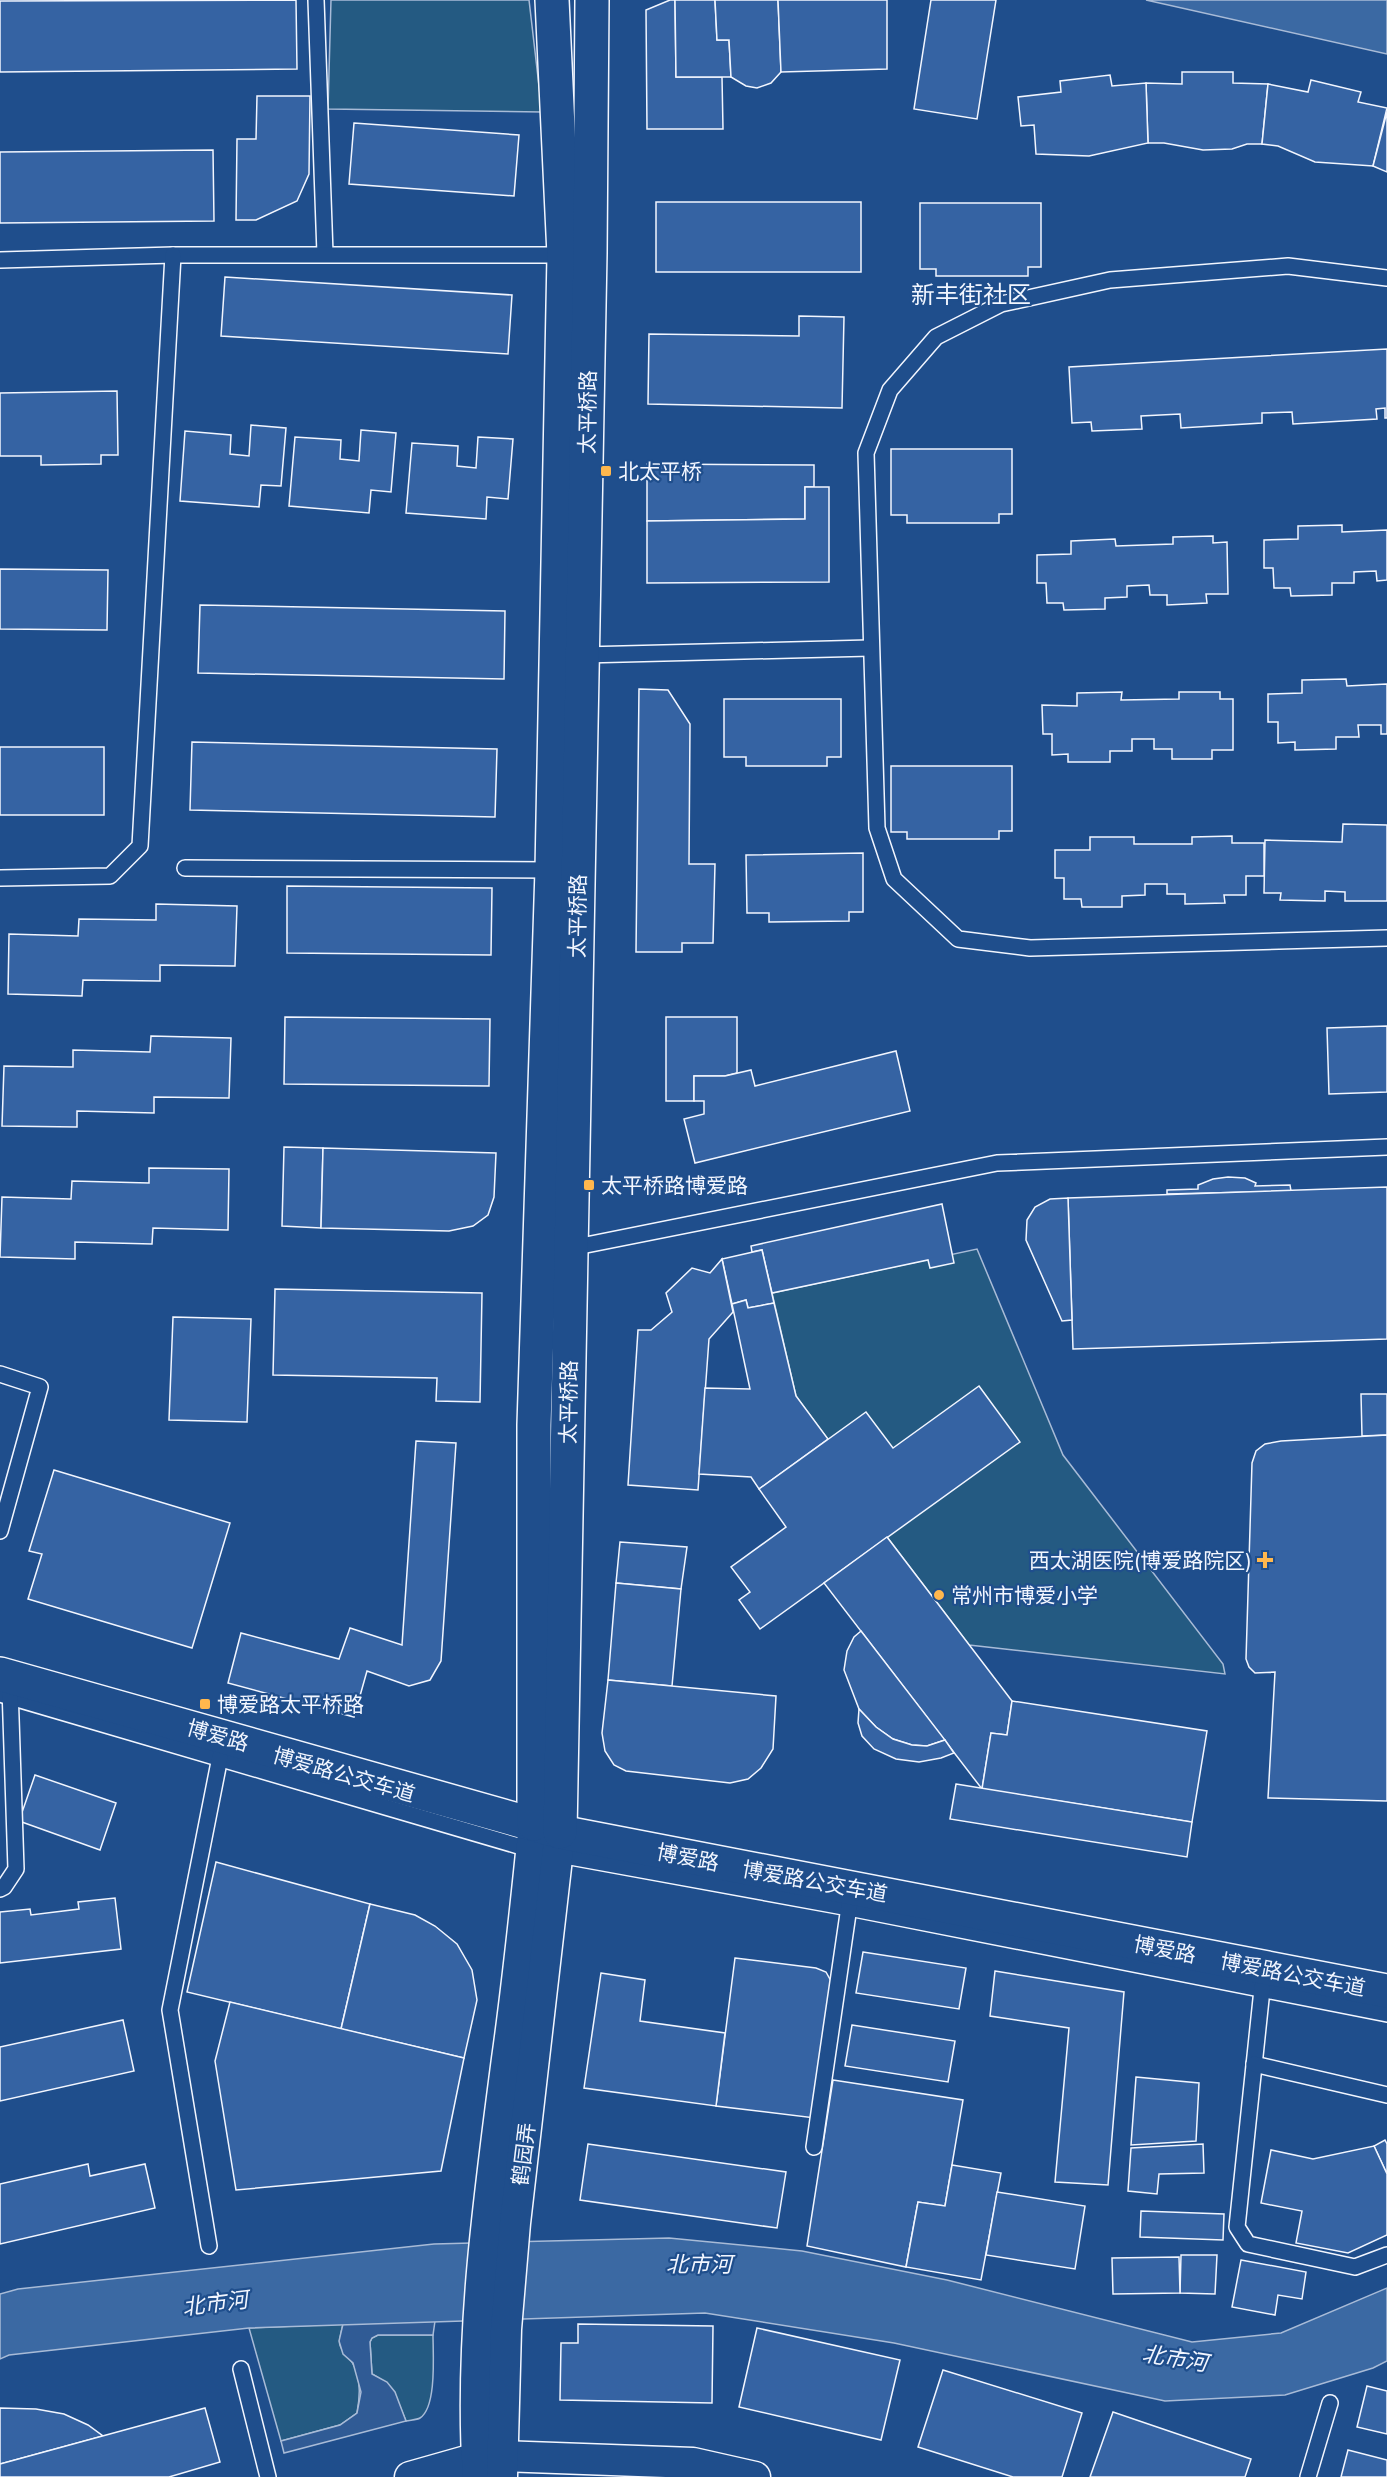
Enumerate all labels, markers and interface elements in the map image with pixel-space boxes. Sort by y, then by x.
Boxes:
district label: 新丰街社区 [911,279,1031,309]
street label: 太平桥路 [573,370,601,454]
place label: 北太平桥 [618,458,702,484]
marker: 北太平桥 [599,464,613,478]
street label: 太平桥路 [563,874,591,958]
place label: 太平桥路博爱路 [601,1172,748,1198]
marker: 太平桥路博爱路 [582,1178,596,1192]
street label: 太平桥路 [554,1360,582,1444]
place label: 西太湖医院(博爱路院区) [1029,1547,1252,1573]
marker: 西太湖医院(博爱路院区) [1256,1551,1274,1569]
place label: 常州市博爱小学 [951,1582,1098,1608]
marker: 常州市博爱小学 [932,1588,946,1602]
place label: 博爱路太平桥路 [217,1691,364,1717]
marker: 博爱路太平桥路 [198,1697,212,1711]
street label: 博爱路 [184,1714,252,1756]
street label: 博爱路公交车道 [270,1741,418,1807]
street label: 博爱路 [655,1838,721,1876]
street label: 博爱路公交车道 [740,1855,890,1907]
street label: 博爱路 [1132,1930,1198,1968]
street label: 博爱路公交车道 [1218,1947,1368,2001]
street label: 鹤园弄 [506,2121,540,2187]
water label: 北市河 [666,2250,736,2278]
water label: 北市河 [181,2285,253,2321]
water label: 北市河 [1140,2339,1214,2378]

